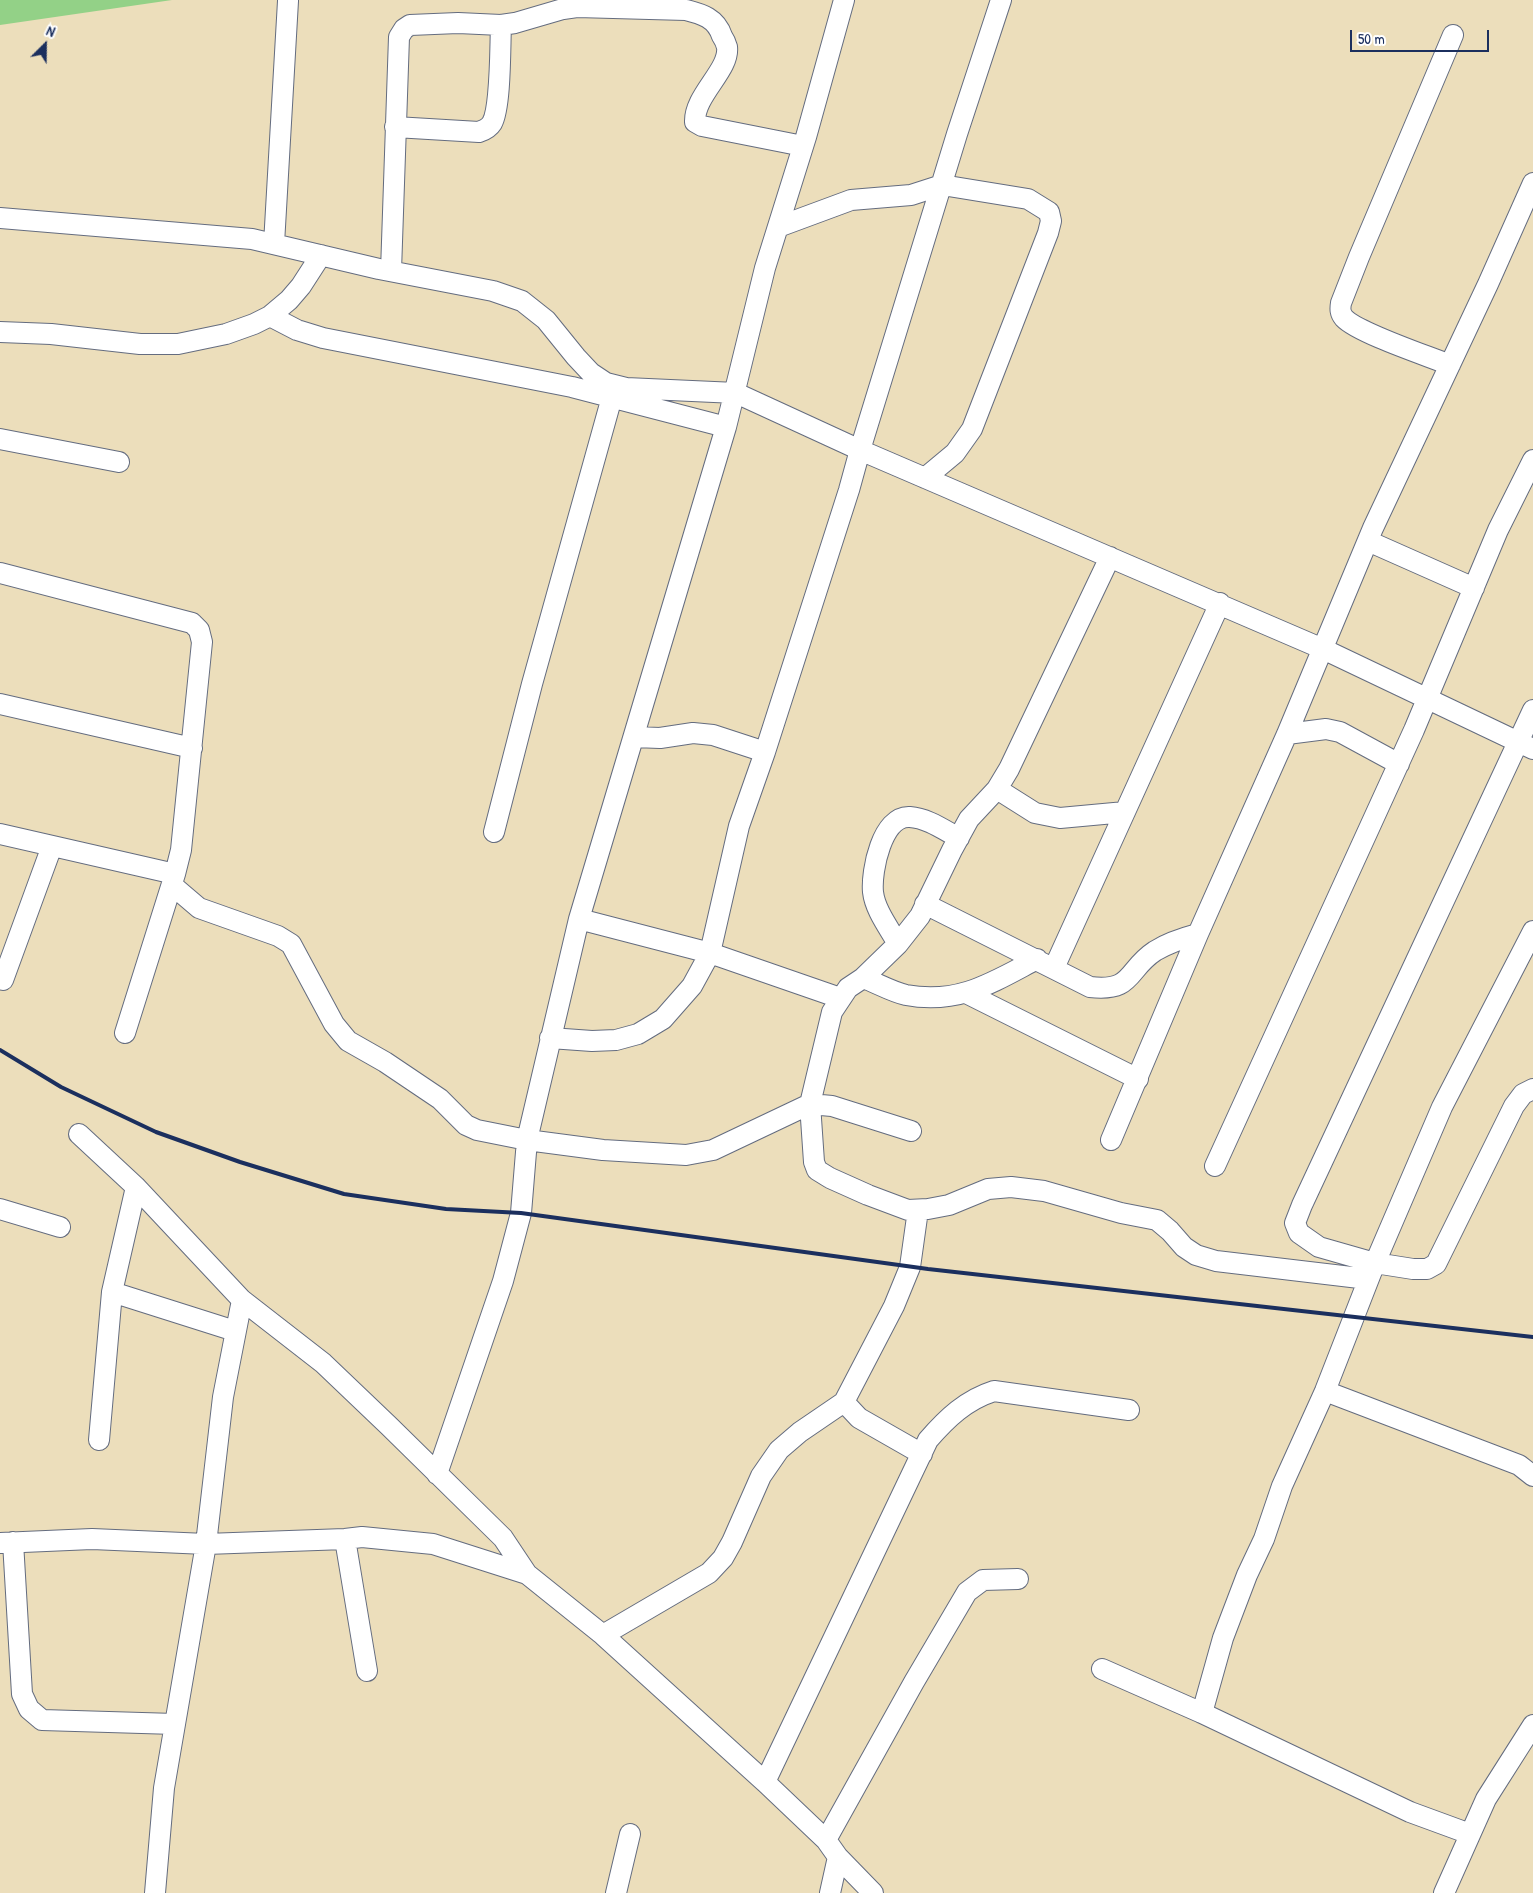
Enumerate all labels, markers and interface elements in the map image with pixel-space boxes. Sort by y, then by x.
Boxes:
north arrow [20,20,70,70]
scale bar [1353,20,1492,52]
text: N [44,21,58,41]
text: 50 m [1358,28,1385,49]

